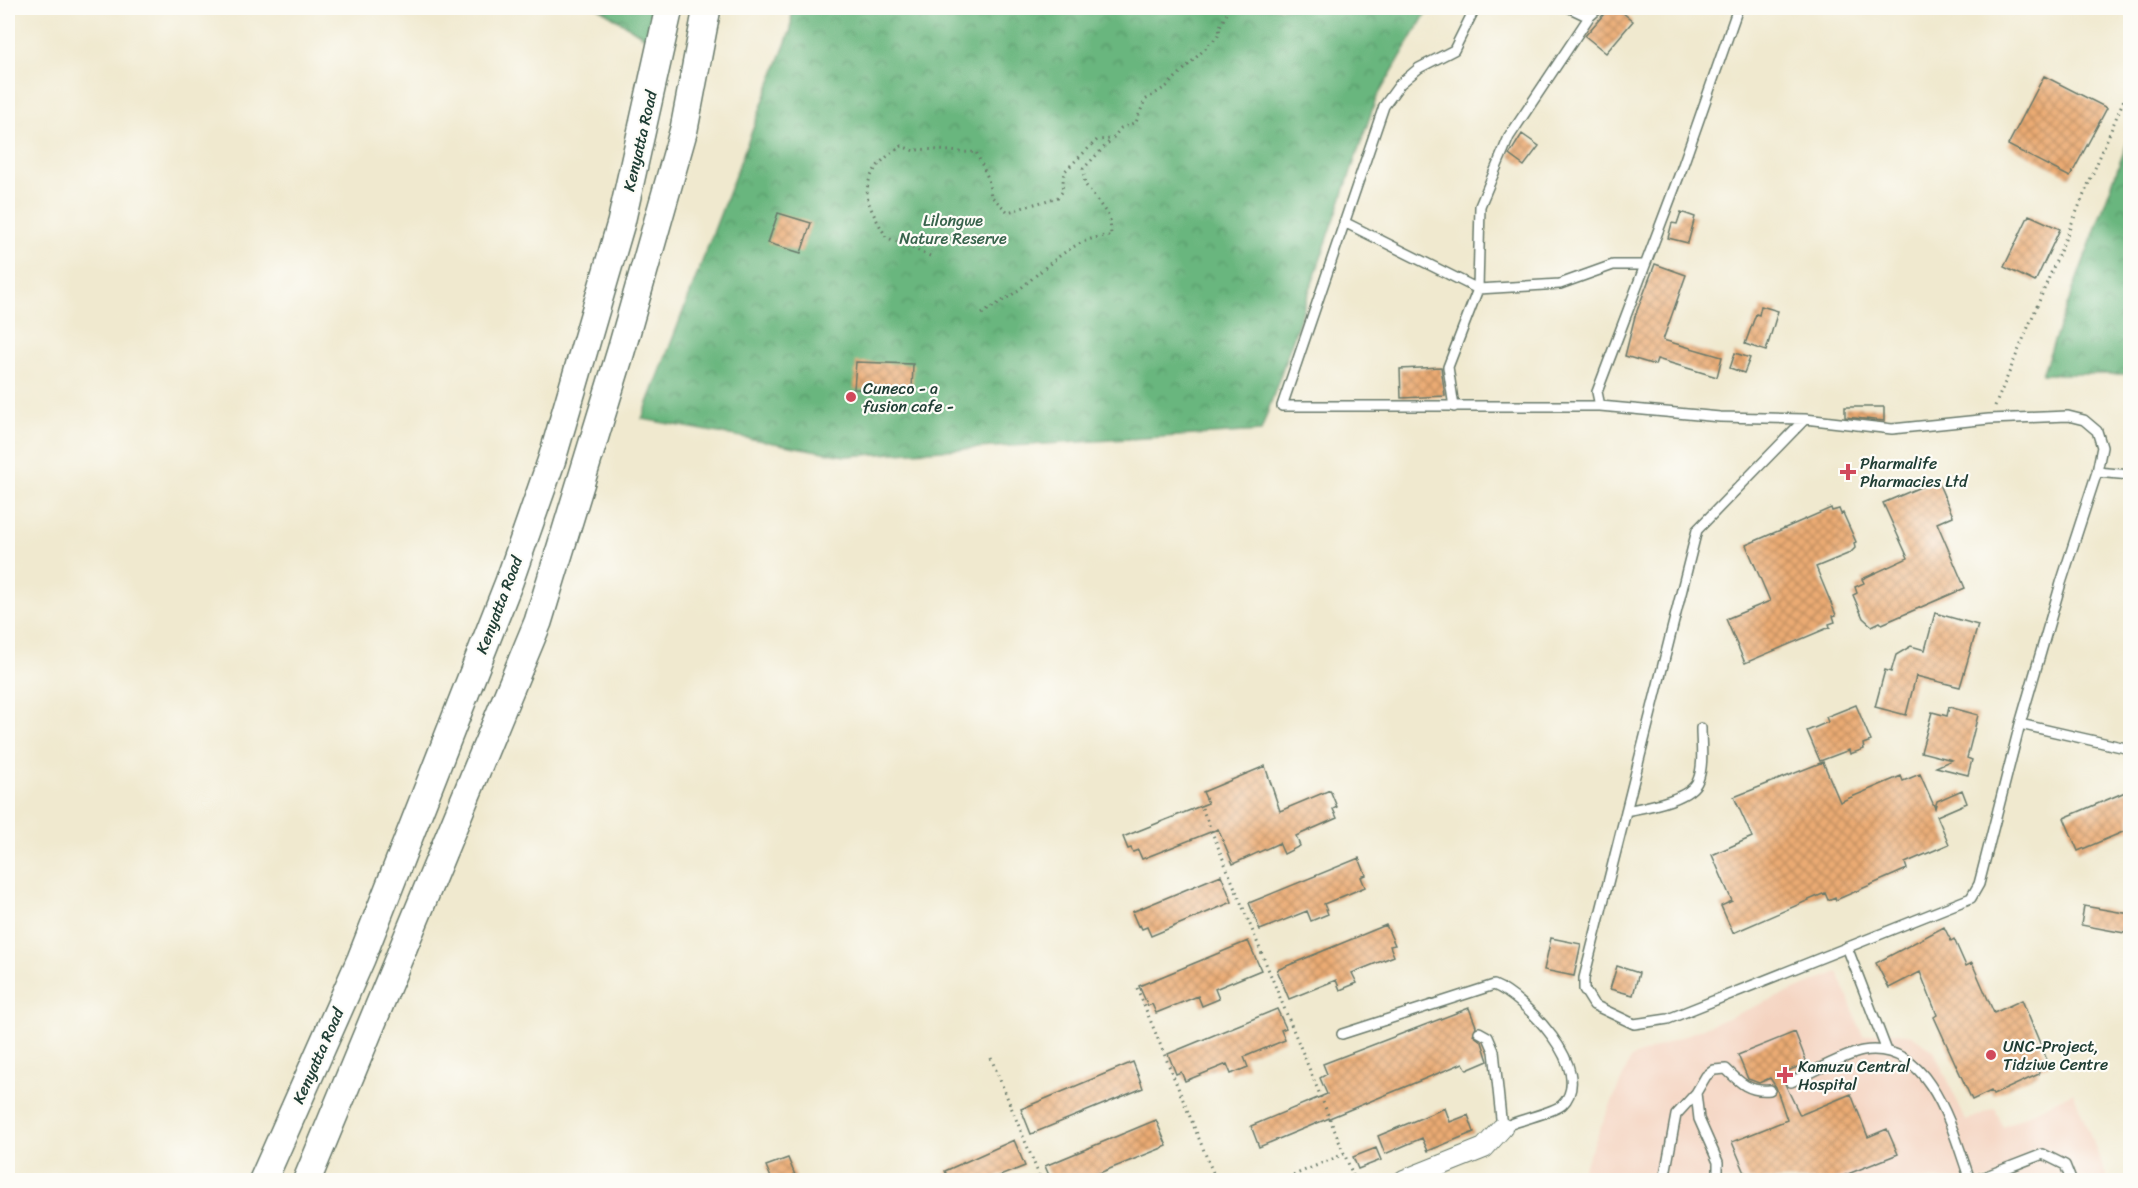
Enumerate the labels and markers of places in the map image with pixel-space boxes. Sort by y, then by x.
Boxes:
place label: Cuneco - a fusion cafe - [863,374,954,421]
marker: Cuneco - a fusion cafe - [844,390,858,404]
place label: Pharmalife Pharmacies Ltd [1860,449,1969,496]
marker: Pharmalife Pharmacies Ltd [1841,465,1855,479]
place label: UNC-Project, Tidziwe Centre [2003,1032,2108,1079]
marker: UNC-Project, Tidziwe Centre [1984,1048,1998,1062]
place label: Kamuzu Central Hospital [1798,1052,1910,1099]
marker: Kamuzu Central Hospital [1776,1066,1794,1084]

